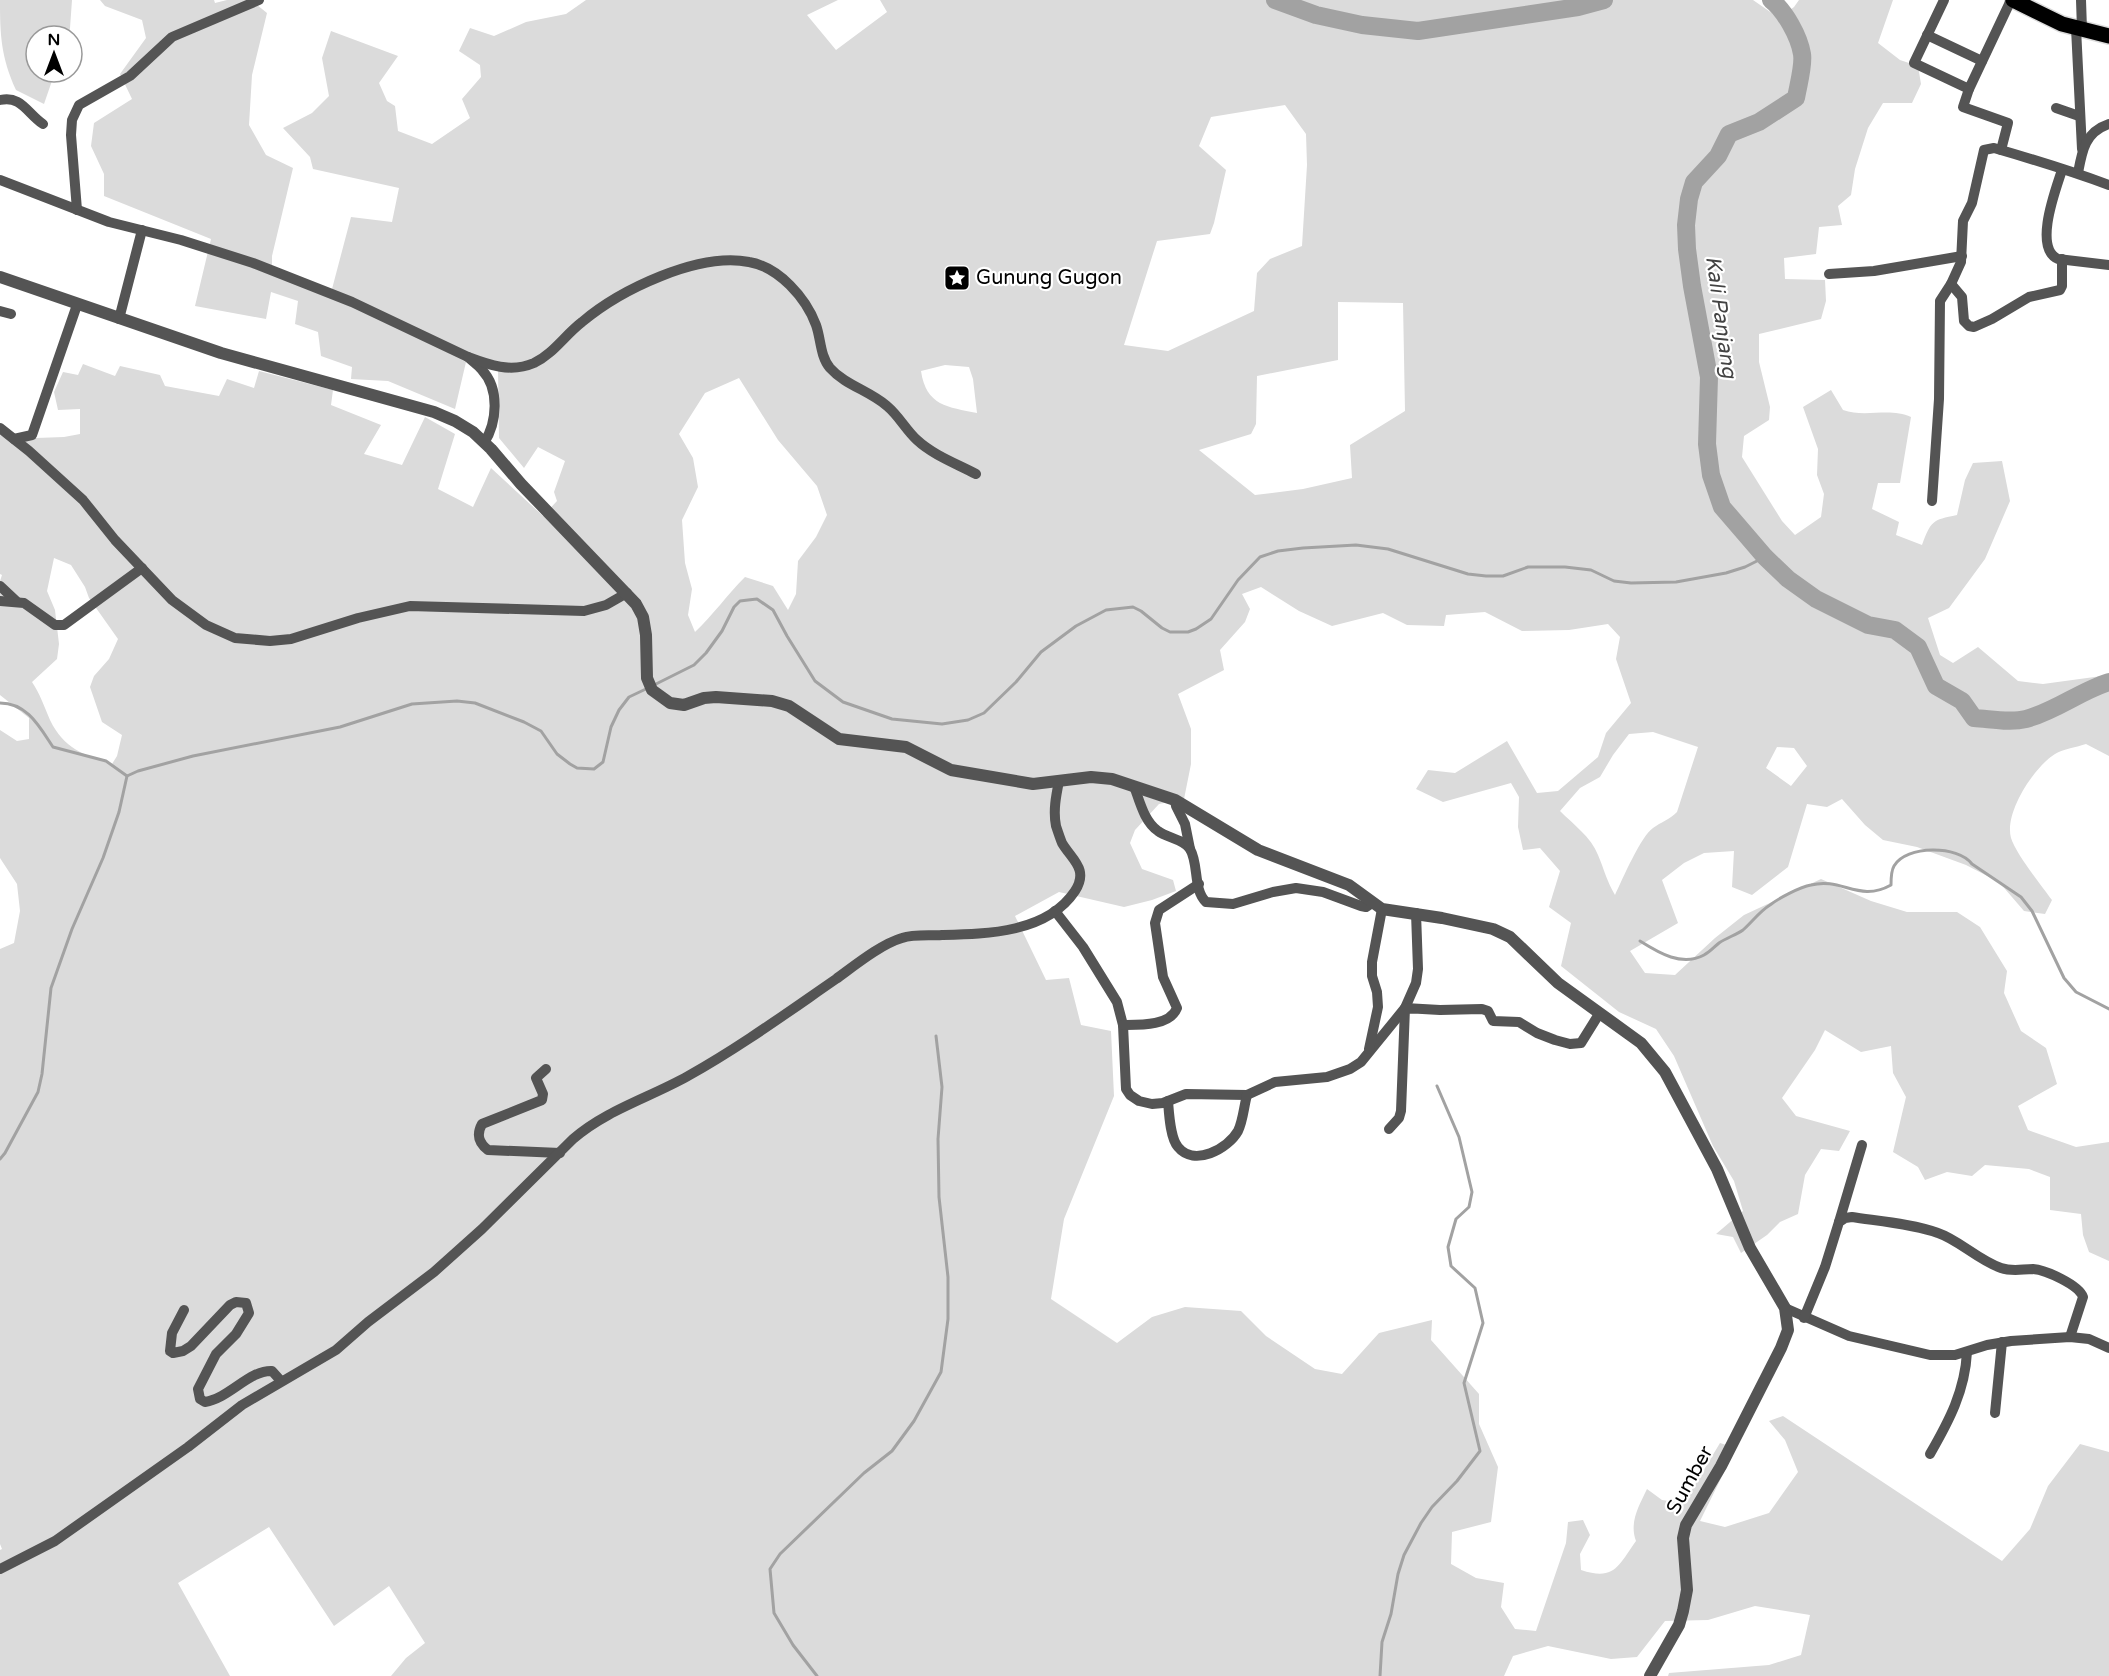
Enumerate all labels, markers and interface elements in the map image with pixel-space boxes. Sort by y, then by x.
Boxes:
north arrow [24,24,84,84]
text: N [48,30,60,50]
water label: Kali Panjang [1700,254,1742,381]
place icon: Gunung Gugon [942,263,972,293]
place label: Gunung Gugon [976,266,1122,290]
street label: Sumber [1661,1441,1719,1518]

